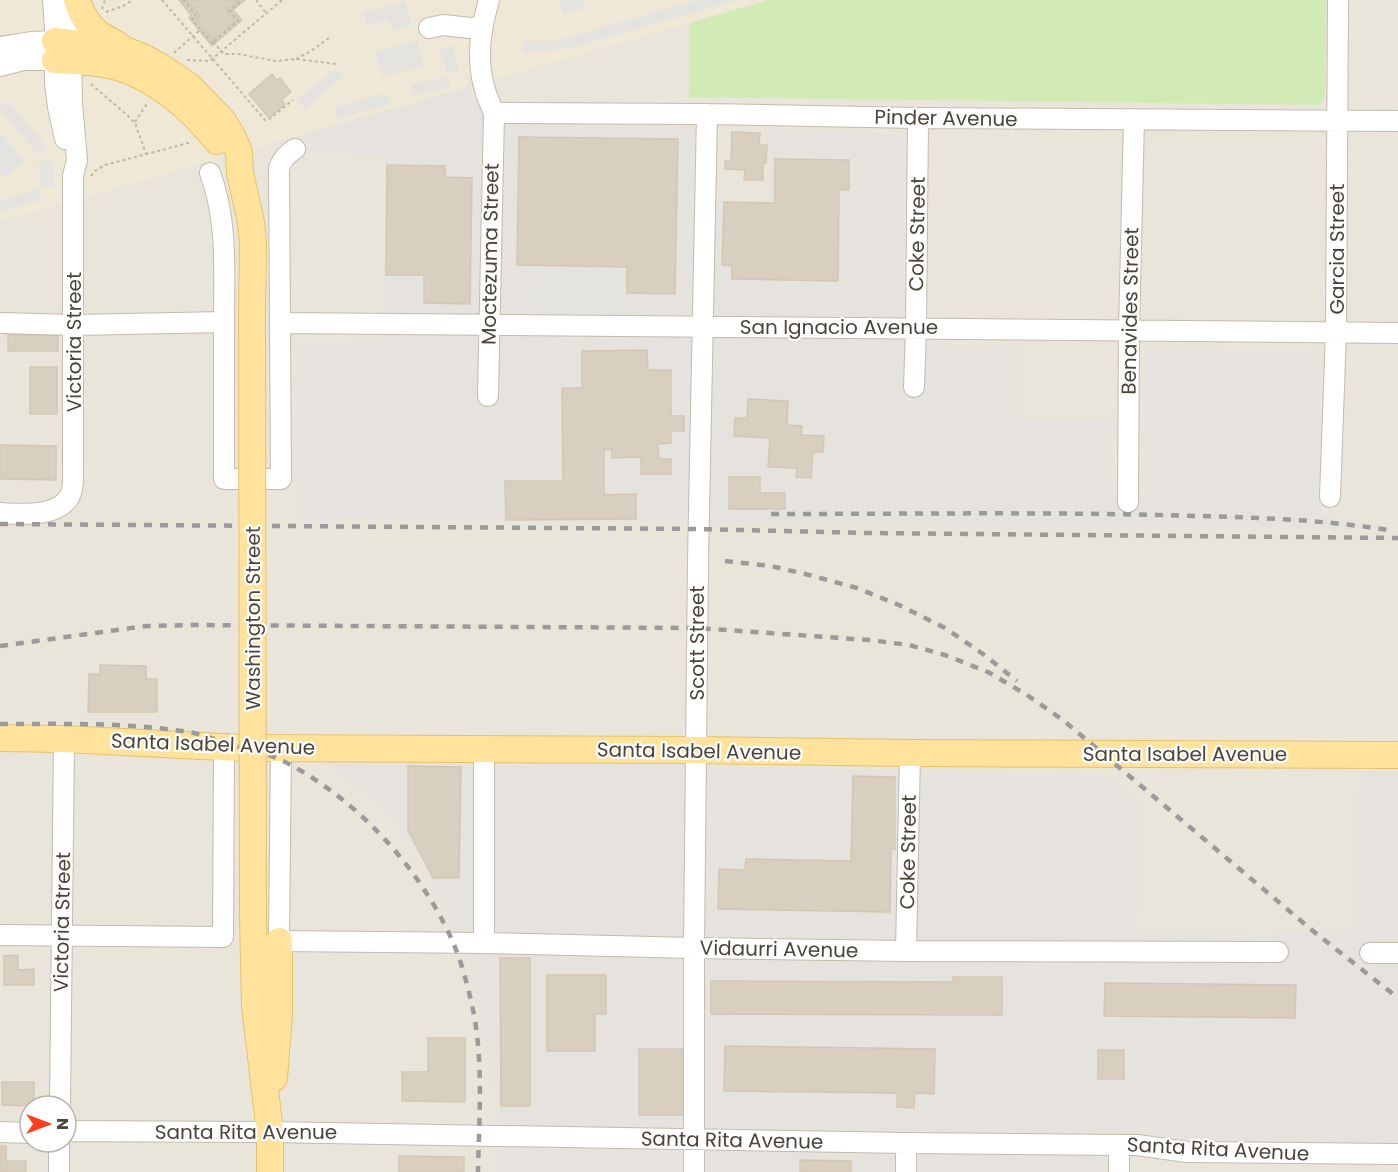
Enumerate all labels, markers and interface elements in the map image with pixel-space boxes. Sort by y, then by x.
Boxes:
street label: Pinder Avenue [874,103,1018,133]
street label: Moctezuma Street [474,163,506,345]
street label: Coke Street [902,176,932,292]
street label: Garcia Street [1323,183,1351,315]
street label: Benavides Street [1115,227,1145,395]
street label: Victoria Street [60,272,88,412]
street label: San Ignacio Avenue [740,313,938,341]
street label: Washington Street [239,526,267,710]
street label: Scott Street [683,585,711,701]
street label: Santa Isabel Avenue [110,726,316,762]
street label: Santa Isabel Avenue [597,735,801,767]
street label: Santa Isabel Avenue [1083,740,1287,768]
street label: Coke Street [893,794,923,910]
street label: Victoria Street [47,852,77,992]
street label: Vidaurri Avenue [699,934,859,964]
north arrow [18,1094,78,1154]
text: N [51,1118,74,1130]
street label: Santa Rita Avenue [155,1118,337,1146]
street label: Santa Rita Avenue [641,1124,823,1156]
street label: Santa Rita Avenue [1126,1130,1310,1168]

